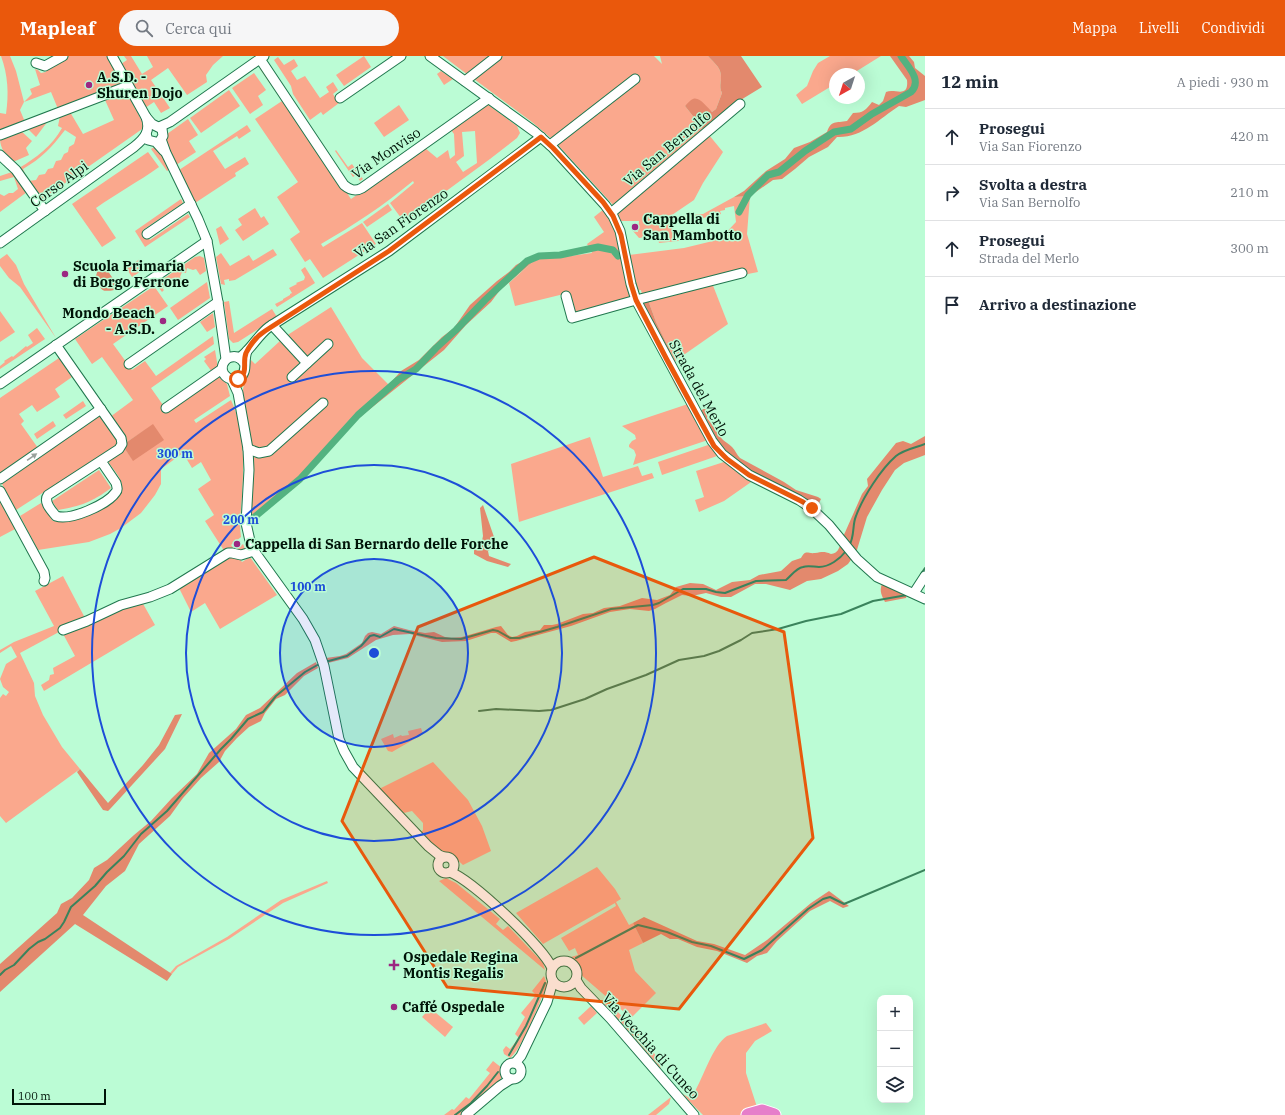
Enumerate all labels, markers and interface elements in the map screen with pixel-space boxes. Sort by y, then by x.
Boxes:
search box [119,10,399,46]
text: Mapleaf [20,16,95,40]
icon: search [133,17,155,39]
text: Cerca qui [165,19,232,38]
text: Mappa [1072,19,1117,37]
text: Livelli [1139,19,1179,37]
text: Condividi [1201,19,1265,37]
place label: A.S.D. - Shuren Dojo [97,68,183,102]
north arrow [829,68,865,104]
text: 12 min [941,71,999,93]
text: A piedi · 930 m [1177,74,1269,91]
marker: A.S.D. - Shuren Dojo [84,80,94,90]
street label: Via San Bernolfo [619,106,715,190]
text: Prosegui [979,119,1045,138]
street label: Via Monviso [348,123,424,183]
icon: ahead [941,126,963,148]
text: 420 m [1230,128,1269,145]
text: Via San Fiorenzo [979,138,1082,155]
street label: Corso Alpi [26,157,92,211]
text: Svolta a destra [979,175,1087,194]
icon: right [941,182,963,204]
street label: Via San Fiorenzo [351,184,452,262]
text: 210 m [1230,184,1269,201]
text: Via San Bernolfo [979,194,1080,211]
place label: Cappella di San Mambotto [643,210,742,244]
marker: Cappella di San Mambotto [630,222,640,232]
text: Prosegui [979,231,1045,250]
icon: ahead [941,238,963,260]
text: 300 m [1230,240,1269,257]
text: Strada del Merlo [979,250,1079,267]
place label: Scuola Primaria di Borgo Ferrone [73,257,189,291]
marker: Scuola Primaria di Borgo Ferrone [60,269,70,279]
icon: arrive [941,294,963,316]
text: Arrivo a destinazione [979,295,1136,314]
place label: Mondo Beach - A.S.D. [62,304,155,338]
marker: Mondo Beach - A.S.D. [158,316,168,326]
street label: Strada del Merlo [665,336,733,440]
route start [229,370,247,388]
text: 300 m [157,446,193,461]
one-way arrow [27,453,37,461]
route end [803,499,821,517]
text: 200 m [223,512,259,527]
place label: Cappella di San Bernardo delle Forche [245,535,508,553]
marker: Cappella di San Bernardo delle Forche [232,539,242,549]
text: 100 m [290,579,326,594]
centre of rings [367,646,381,660]
place label: Ospedale Regina Montis Regalis [403,948,518,982]
marker: Ospedale Regina Montis Regalis [388,959,400,971]
street label: Via Vecchia di Cuneo [598,989,704,1103]
map controls [877,995,913,1103]
button: + [877,995,913,1031]
place label: Caffé Ospedale [402,998,505,1016]
marker: Caffé Ospedale [389,1002,399,1012]
button: − [877,1031,913,1067]
button: layers [877,1067,913,1103]
scale bar [12,1087,106,1106]
text: 100 m [18,1089,51,1103]

